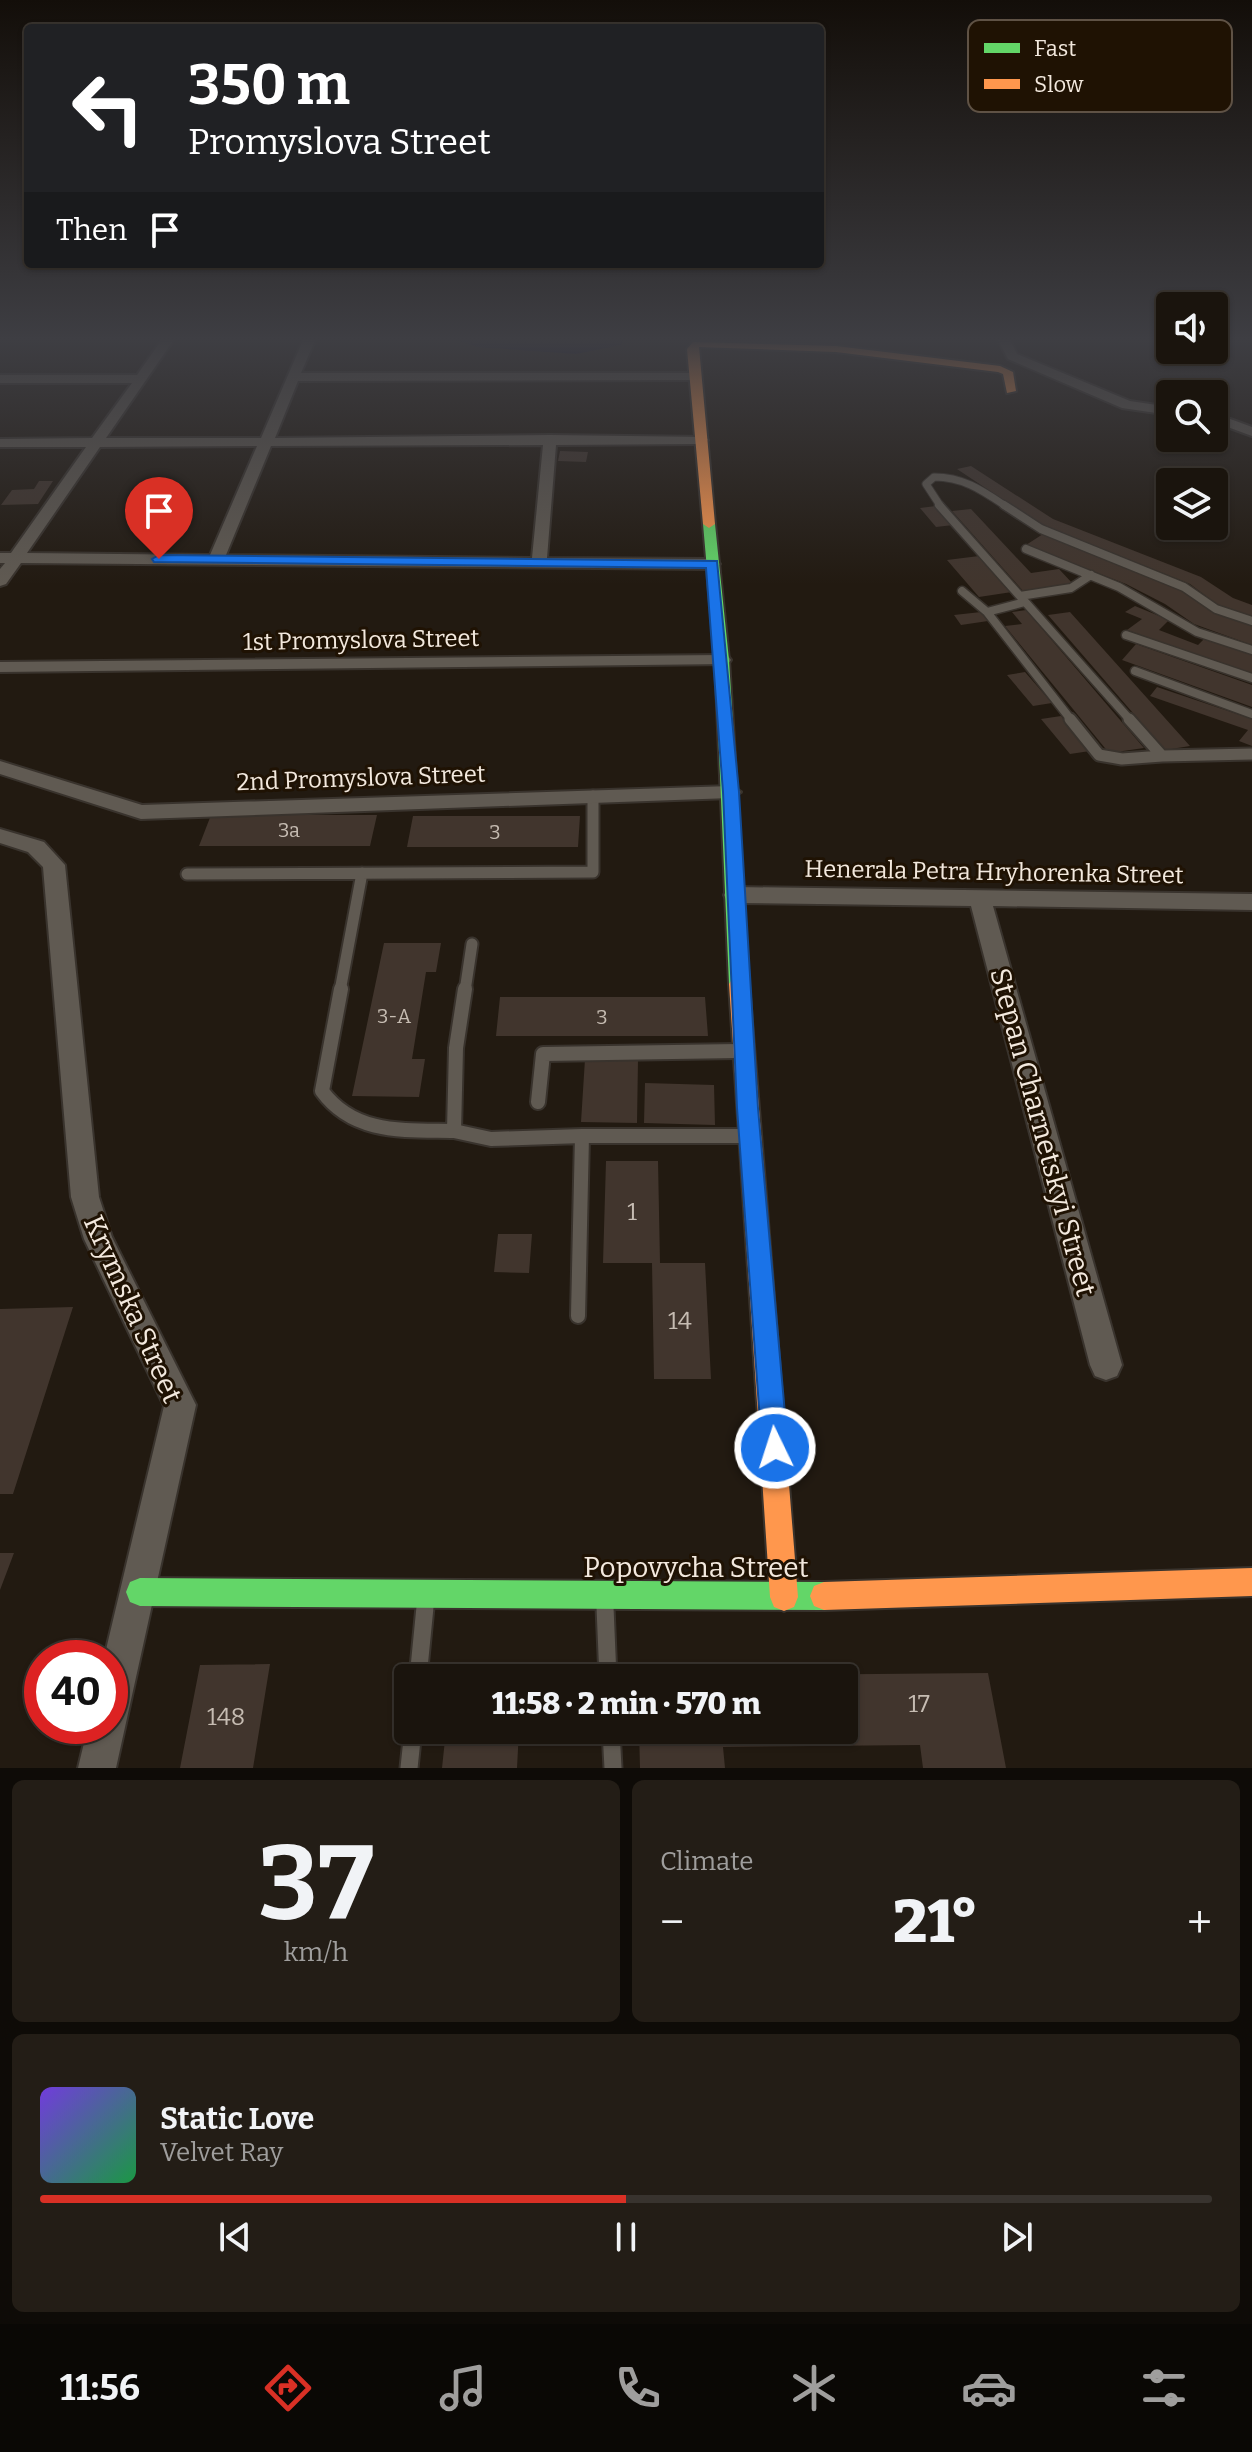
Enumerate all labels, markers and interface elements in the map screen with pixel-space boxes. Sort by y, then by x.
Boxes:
legend [968,20,1232,112]
text: Fast [1034,35,1076,62]
text: 350 m [188,52,350,119]
icon: left [56,56,160,160]
text: Slow [1034,71,1084,98]
text: Promyslova Street [188,120,491,164]
icon: arrive [143,208,187,252]
text: Then [56,212,127,248]
map controls [1156,292,1228,540]
button: sound [1156,292,1228,364]
button: search [1156,380,1228,452]
button: layers [1156,468,1228,540]
pin [125,477,193,559]
icon: arrive [137,489,181,533]
street label: 1st Promyslova Street [243,624,480,656]
street label: 2nd Promyslova Street [236,760,486,796]
house number: 3а [278,818,300,842]
house number: 3 [489,820,501,844]
street label: Henerala Petra Hryhorenka Street [804,855,1184,889]
street label: Stepan Charnetskyi Street [983,964,1103,1300]
house number: 3-А [377,1004,412,1028]
house number: 3 [596,1005,608,1029]
house number: 1 [627,1198,637,1226]
street label: Krymska Street [77,1210,189,1408]
house number: 14 [668,1307,692,1335]
position arrow [733,1406,817,1490]
street label: Popovycha Street [583,1551,809,1584]
speed limit sign: 40 [24,1640,128,1744]
text: 11:58 · 2 min · 570 m [492,1686,760,1722]
house number: 17 [908,1690,930,1718]
house number: 148 [207,1703,245,1731]
text: 37 [258,1822,374,1947]
text: Climate [660,1846,754,1877]
text: 21° [893,1886,978,1958]
text: − [660,1896,684,1949]
text: + [1187,1896,1212,1949]
text: km/h [284,1937,348,1968]
text: Static Love [160,2101,314,2137]
text: Velvet Ray [160,2137,283,2168]
icon: previous [213,2215,257,2259]
icon: pause [604,2215,648,2259]
icon: next [995,2215,1039,2259]
icon: directions [260,2360,316,2416]
icon: music [435,2360,491,2416]
icon: phone [610,2360,666,2416]
icon: climate [786,2360,842,2416]
icon: car [961,2360,1017,2416]
icon: filters [1136,2360,1192,2416]
text: 11:56 [60,2366,140,2410]

